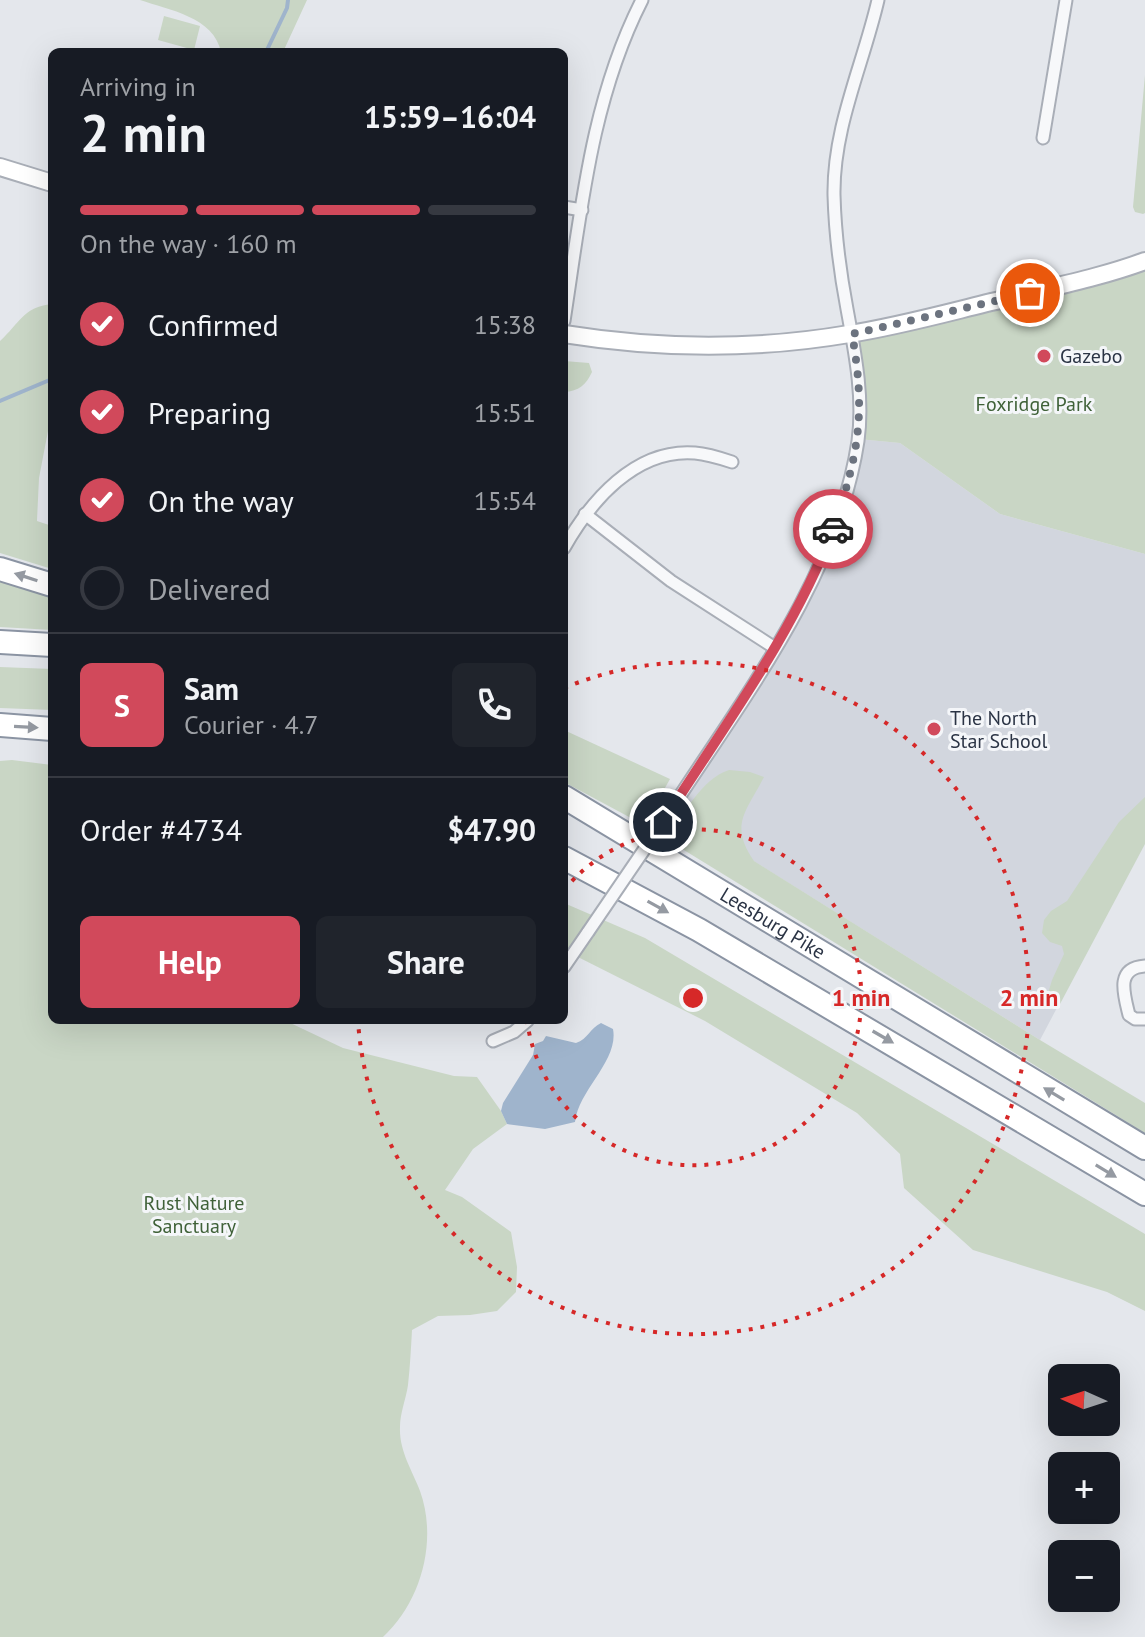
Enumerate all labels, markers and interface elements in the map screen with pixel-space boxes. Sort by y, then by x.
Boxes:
text: Arriving in [80,70,196,103]
text: 15:59–16:04 [364,97,536,136]
text: 2 min [80,99,207,166]
text: On the way · 160 m [80,227,297,260]
pin [996,259,1064,327]
icon: bag [1008,271,1052,315]
icon: check [80,302,124,346]
text: Confirmed [148,305,279,344]
text: 15:38 [474,308,536,341]
place label: Gazebo [1060,343,1122,369]
marker: Gazebo [1035,347,1053,365]
icon: check [80,390,124,434]
park label: Foxridge Park [976,391,1093,417]
text: Preparing [148,393,271,432]
text: 15:51 [474,396,536,429]
icon: check [80,478,124,522]
text: On the way [148,481,294,520]
text: 15:54 [474,484,536,517]
courier [793,489,873,569]
icon: car [811,507,855,551]
text: Delivered [148,569,271,608]
one-way arrow [14,570,38,583]
button: phone [452,663,536,747]
text: Sam [184,669,239,708]
text: S [114,686,130,725]
place label: The North Star School [950,705,1047,754]
text: Courier · 4.7 [184,708,318,741]
marker: The North Star School [925,720,943,738]
one-way arrow [14,721,39,734]
pin [629,788,697,856]
icon: home [641,800,685,844]
text: Order #4734 [80,810,242,849]
text: $47.90 [447,810,536,849]
street label: Leesburg Pike [715,881,830,965]
one-way arrow [647,900,669,914]
button: Help [80,916,300,1008]
button: Share [316,916,536,1008]
text: 1 min [832,982,890,1013]
text: 2 min [1000,982,1058,1013]
centre of rings [679,984,707,1012]
one-way arrow [872,1030,894,1044]
one-way arrow [1043,1087,1065,1101]
one-way arrow [1095,1163,1117,1177]
park label: Rust Nature Sanctuary [144,1190,244,1239]
north arrow [1048,1364,1120,1436]
map controls [1048,1364,1120,1612]
button: + [1048,1452,1120,1524]
button: − [1048,1540,1120,1612]

